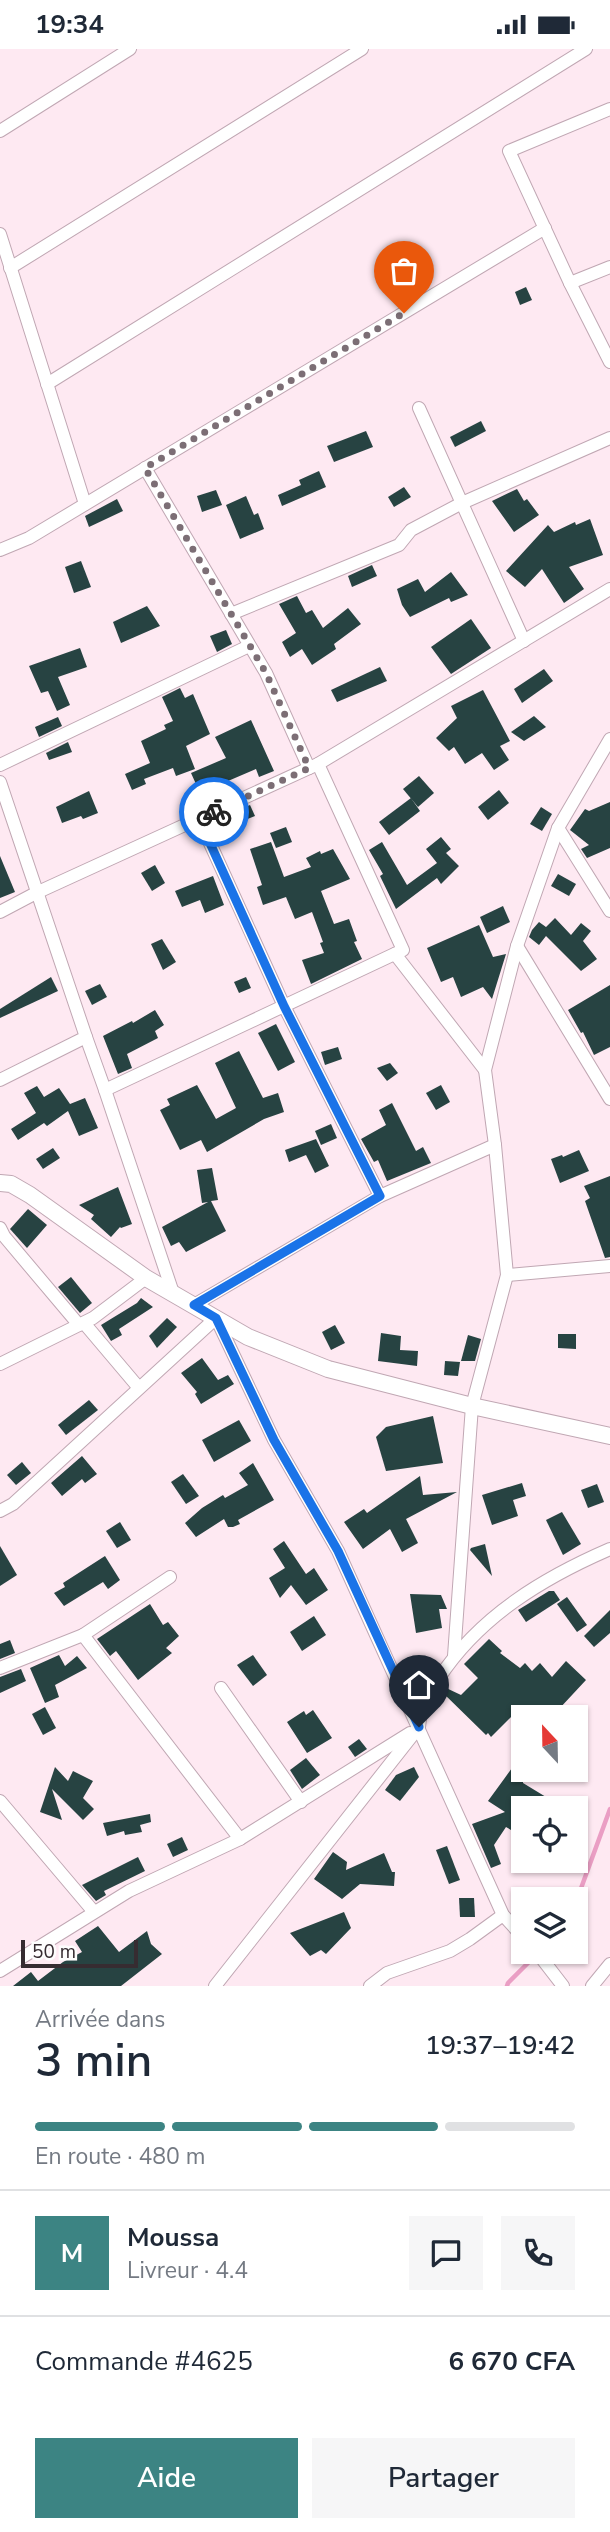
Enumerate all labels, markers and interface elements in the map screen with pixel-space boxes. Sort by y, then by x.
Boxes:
text: 19:34 [35,7,104,42]
pin [374,241,434,313]
icon: bag [385,252,423,290]
courier [179,777,249,847]
icon: bike [195,793,233,831]
pin [389,1655,449,1727]
icon: home [400,1666,438,1704]
north arrow [511,1705,588,1781]
map controls [511,1705,588,1964]
button: locate [511,1796,588,1873]
button: layers [511,1887,588,1964]
scale bar [21,1937,138,1969]
text: 50 m [32,1939,76,1965]
text: Arrivée dans [35,2004,165,2035]
text: 19:37–19:42 [425,2028,575,2063]
text: 3 min [35,2029,152,2092]
text: En route · 480 m [35,2141,205,2172]
button: chat [409,2216,483,2290]
button: phone [501,2216,575,2290]
text: Moussa [127,2220,219,2255]
text: M [61,2236,83,2271]
text: Livreur · 4.4 [127,2255,248,2286]
text: Commande #4625 [35,2344,253,2379]
text: 6 670 CFA [448,2344,575,2379]
button: Aide [35,2438,298,2518]
button: Partager [312,2438,575,2518]

